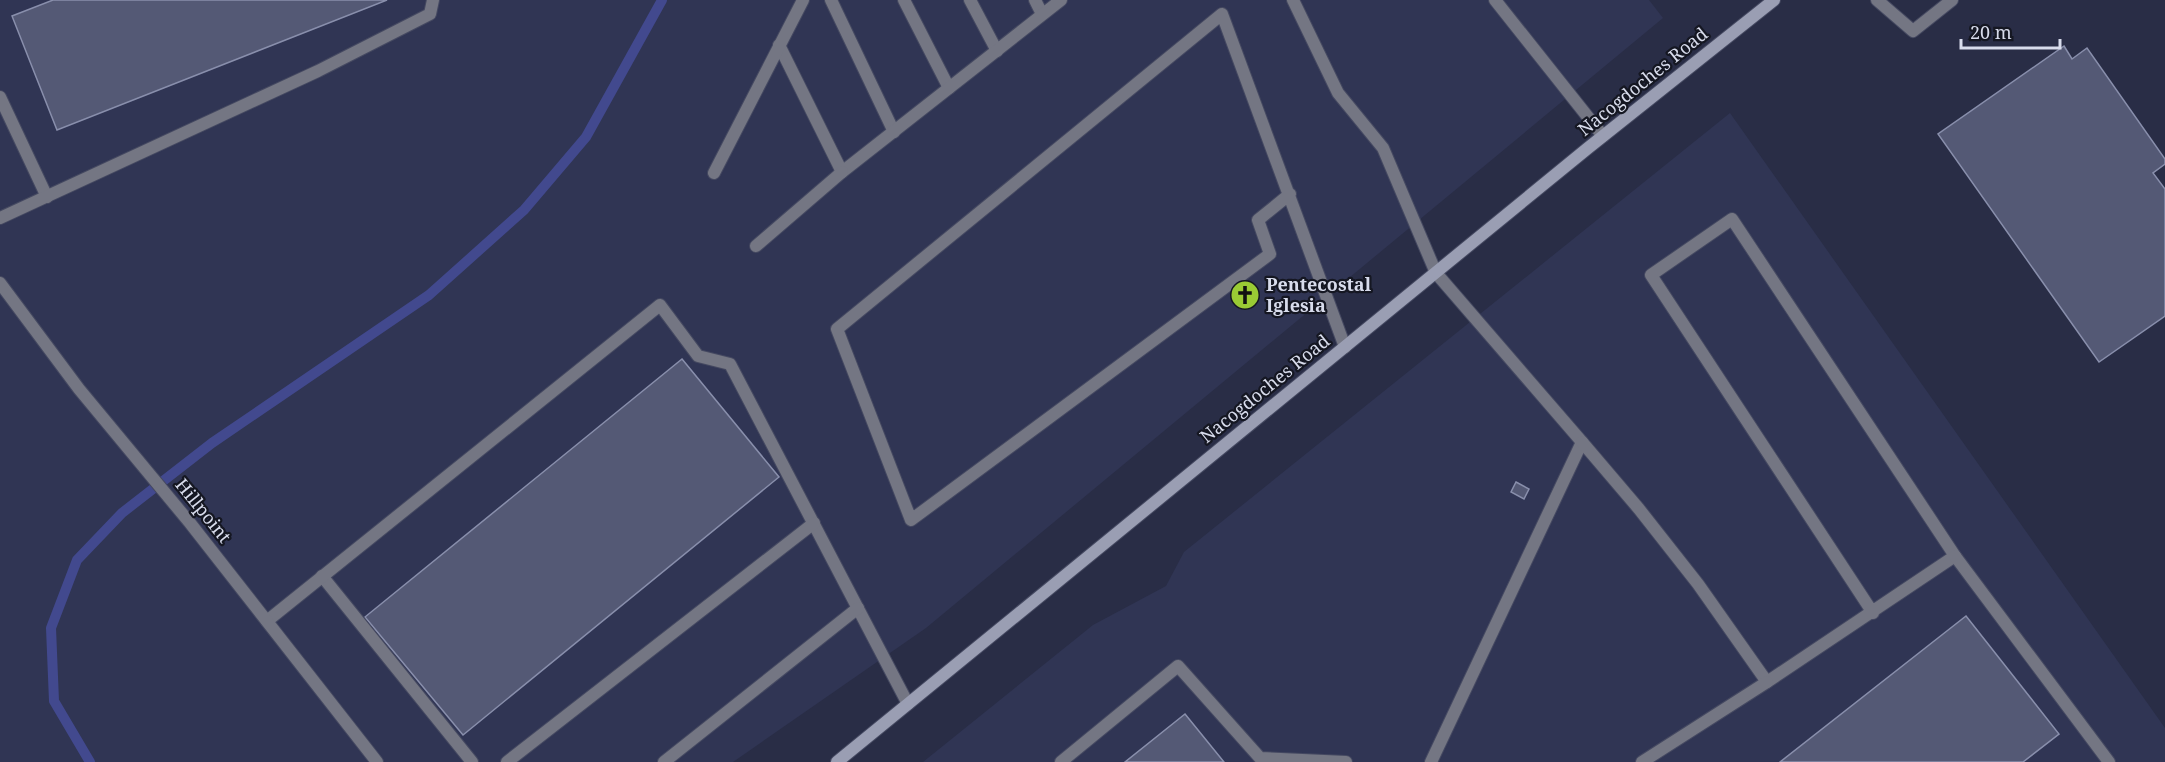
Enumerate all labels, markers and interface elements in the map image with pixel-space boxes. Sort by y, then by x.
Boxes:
scale bar [1961,12,2060,50]
text: 20 m [1970,20,2012,44]
street label: Nacogdoches Road [1573,21,1712,141]
place label: Pentecostal Iglesia [1266,272,1372,317]
church icon: Pentecostal Iglesia [1229,279,1261,311]
street label: Nacogdoches Road [1195,328,1334,448]
street label: Hillpoint [170,473,237,548]

